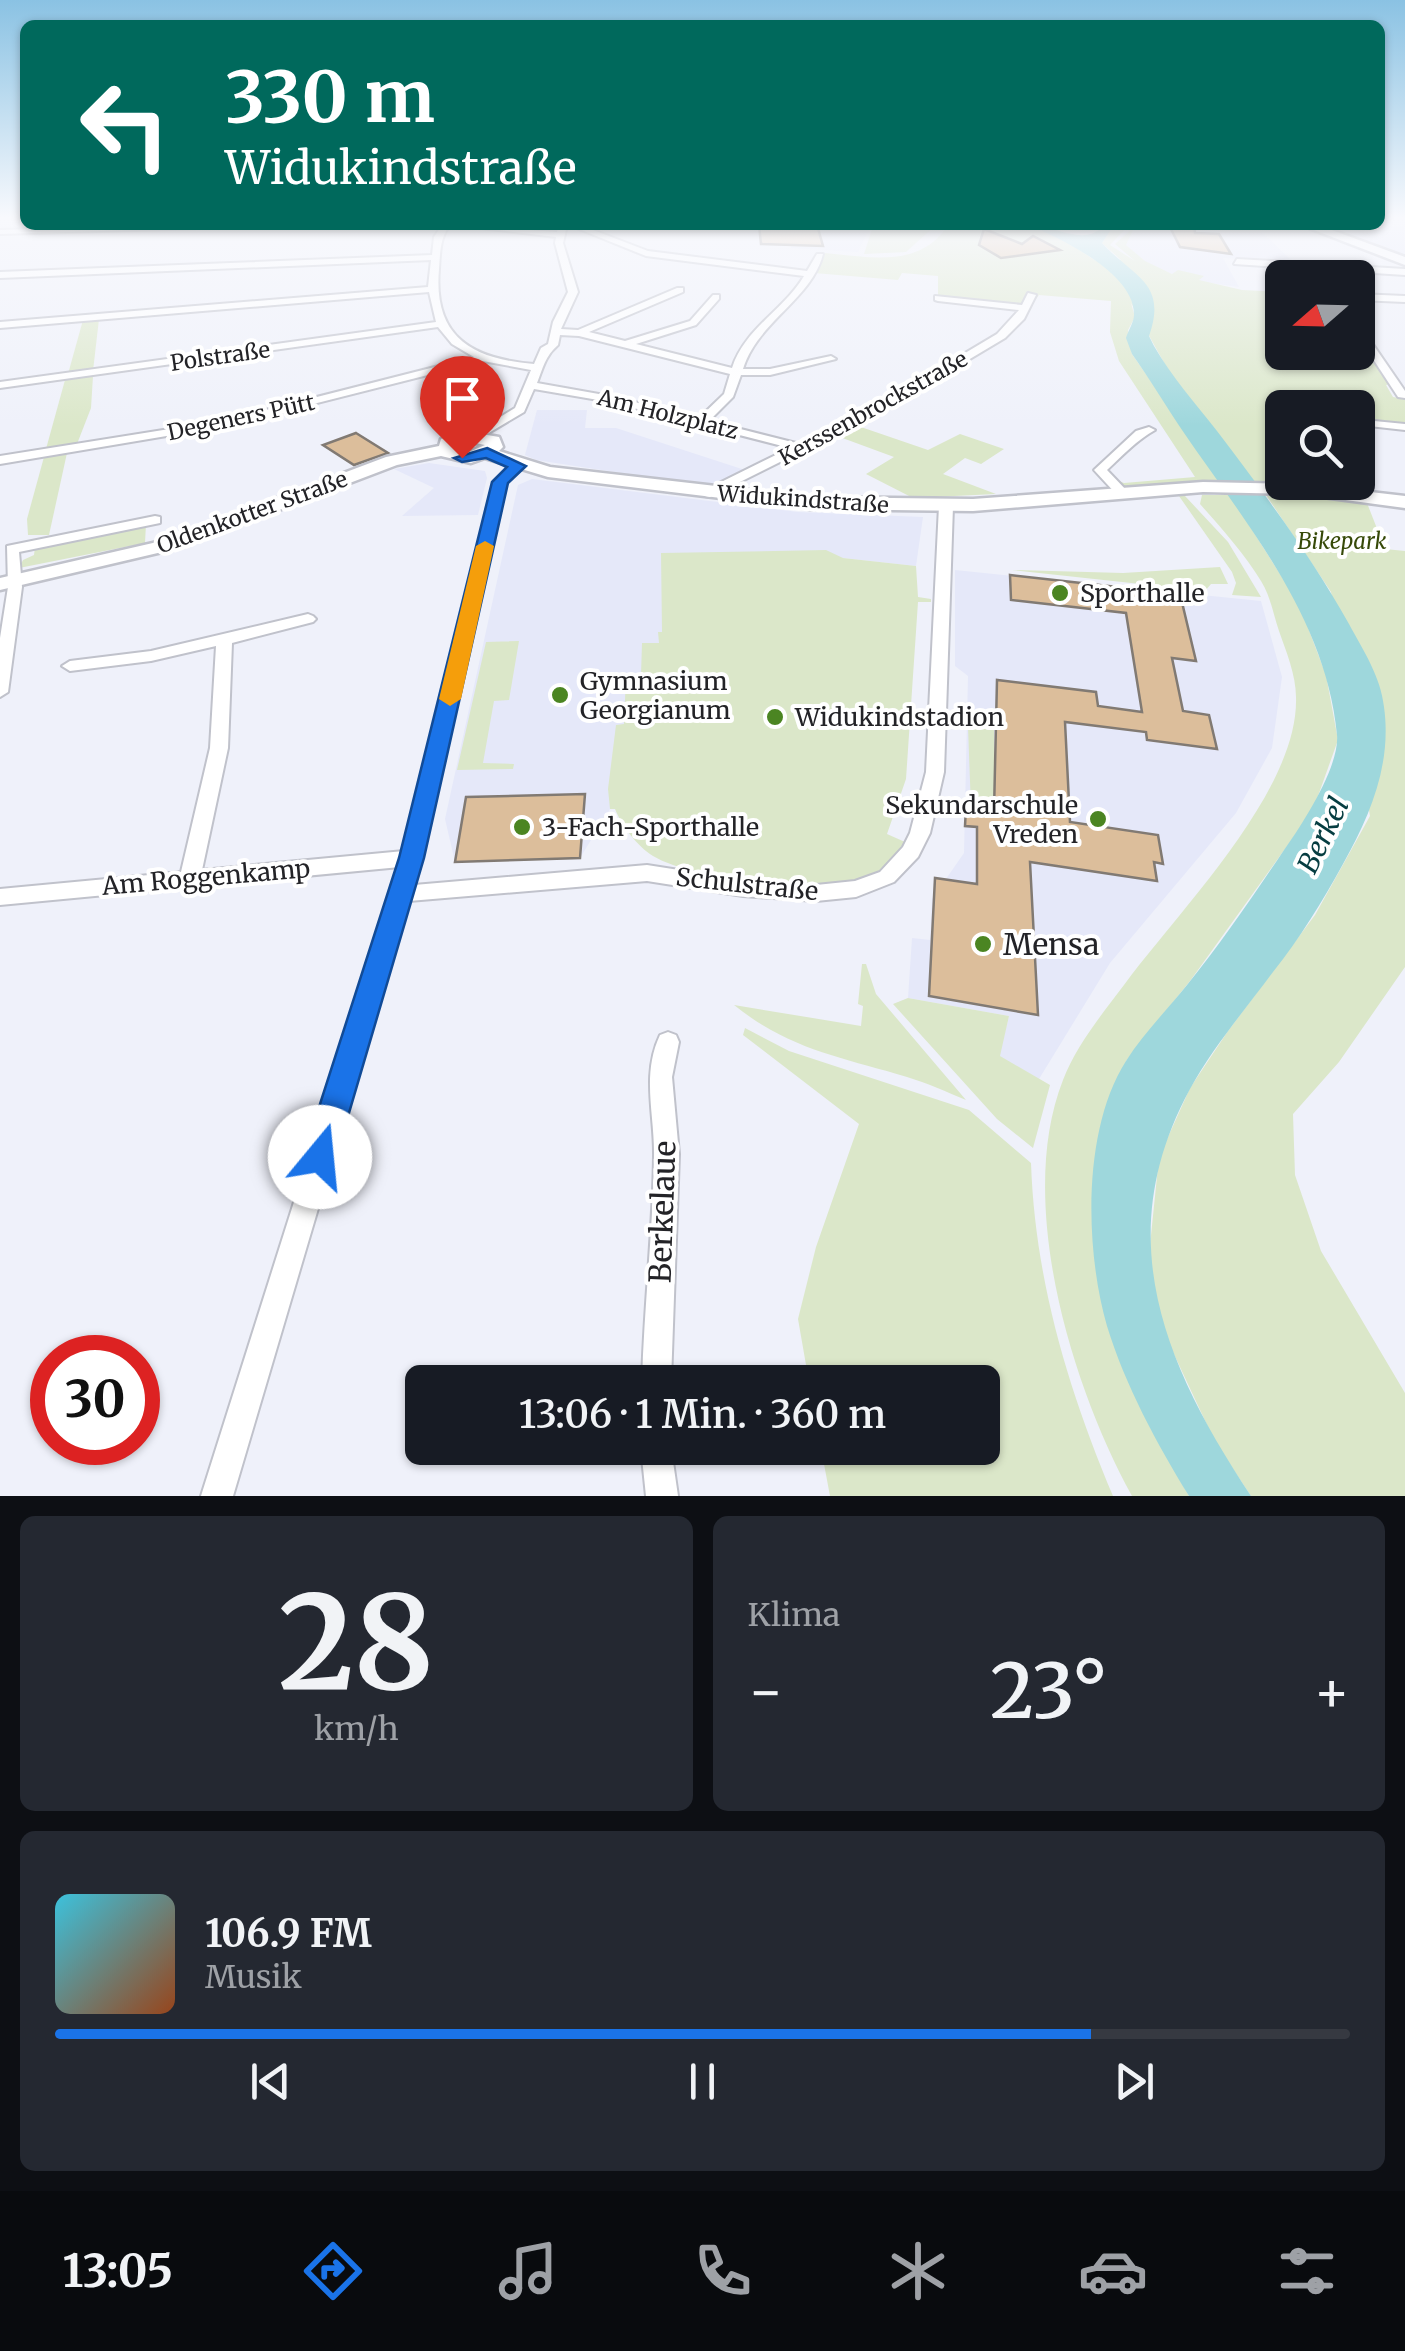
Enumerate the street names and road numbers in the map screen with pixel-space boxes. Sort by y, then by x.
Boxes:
street label: Polstraße [168,335,272,377]
street label: Kerssenbrockstraße [774,344,972,472]
street label: Am Holzplatz [594,383,741,445]
street label: Degeners Pütt [165,388,318,446]
street label: Oldenkotter Straße [153,465,351,559]
street label: Widukindstraße [715,479,890,519]
street label: Am Roggenkamp [100,852,311,902]
street label: Schulstraße [674,861,820,907]
street label: Berkelaue [641,1140,683,1284]

